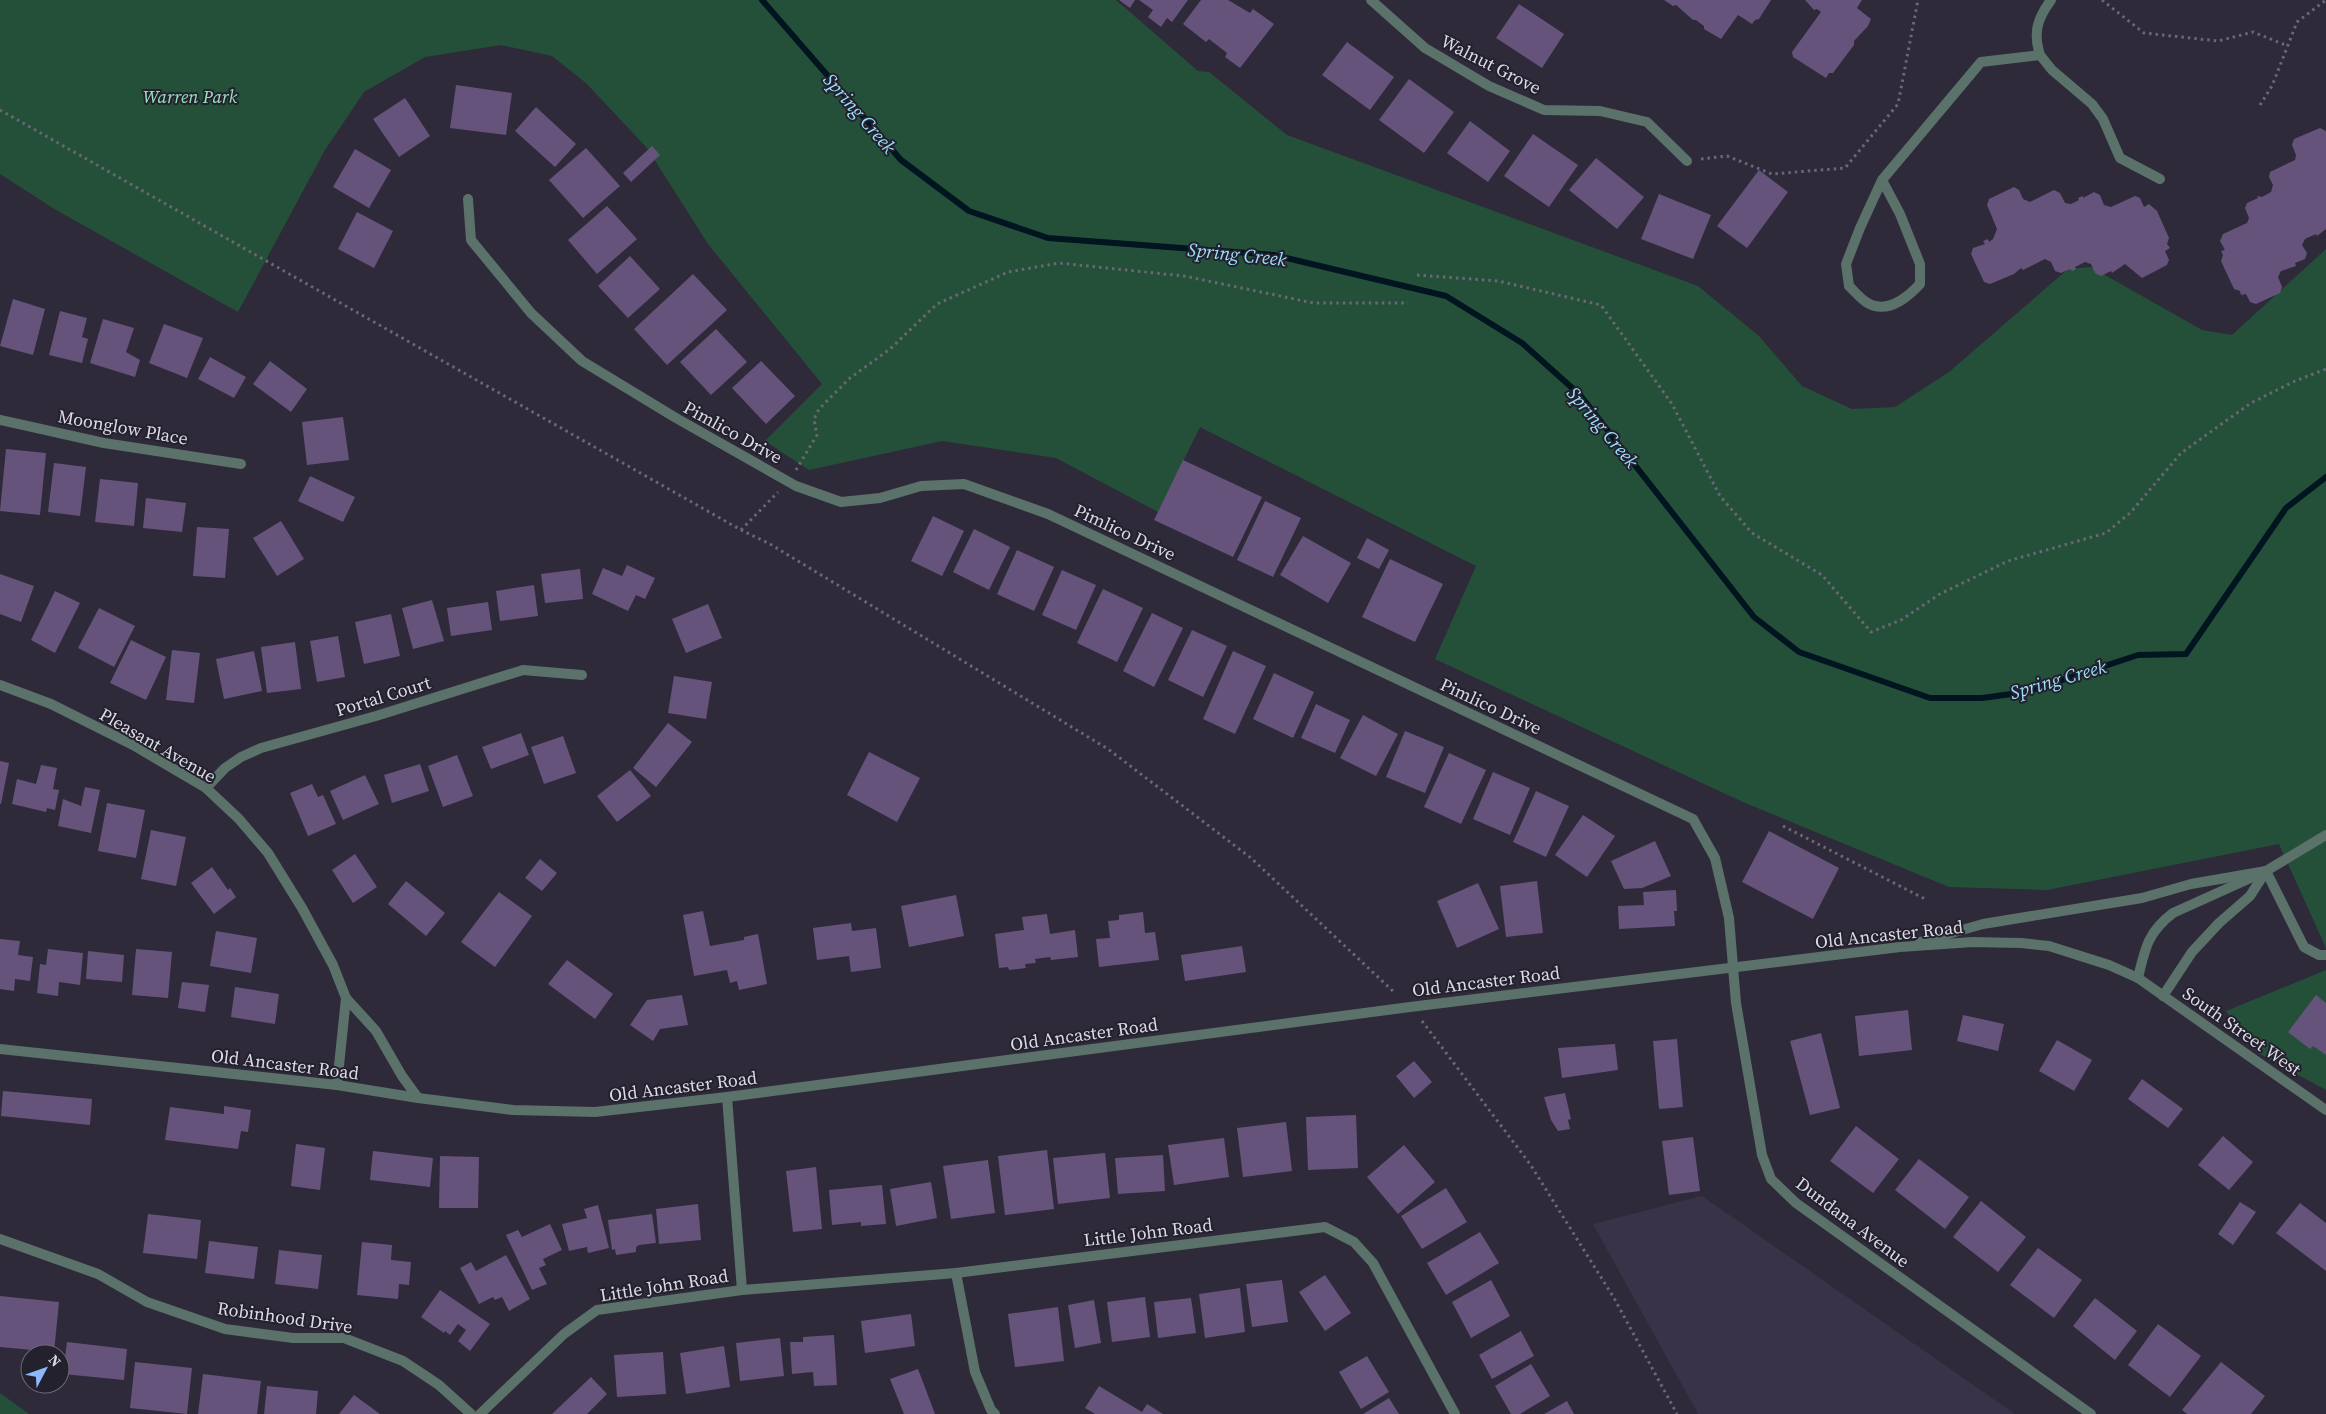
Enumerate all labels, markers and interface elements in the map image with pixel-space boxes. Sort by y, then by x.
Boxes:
street label: Walnut Grove [1437,28,1545,100]
water label: Spring Creek [818,67,902,159]
park label: Warren Park [143,84,238,109]
water label: Spring Creek [1186,236,1288,272]
water label: Spring Creek [1561,381,1645,473]
street label: Pimlico Drive [679,395,787,469]
street label: Moonglow Place [56,403,190,451]
street label: Pimlico Drive [1070,498,1180,566]
water label: Spring Creek [2007,653,2109,705]
street label: Portal Court [332,670,434,722]
street label: Pimlico Drive [1436,672,1546,740]
street label: Pleasant Avenue [95,701,221,789]
street label: Old Ancaster Road [1814,914,1964,954]
street label: Old Ancaster Road [1411,960,1561,1002]
street label: South Street West [2178,981,2306,1081]
street label: Old Ancaster Road [1009,1011,1159,1057]
street label: Old Ancaster Road [210,1043,360,1085]
street label: Old Ancaster Road [608,1065,758,1107]
street label: Dundana Avenue [1791,1171,1915,1273]
street label: Little John Road [1082,1212,1214,1252]
street label: Little John Road [598,1263,730,1307]
street label: Robinhood Drive [216,1295,354,1339]
north arrow [20,1344,70,1394]
text: N [44,1350,66,1371]

